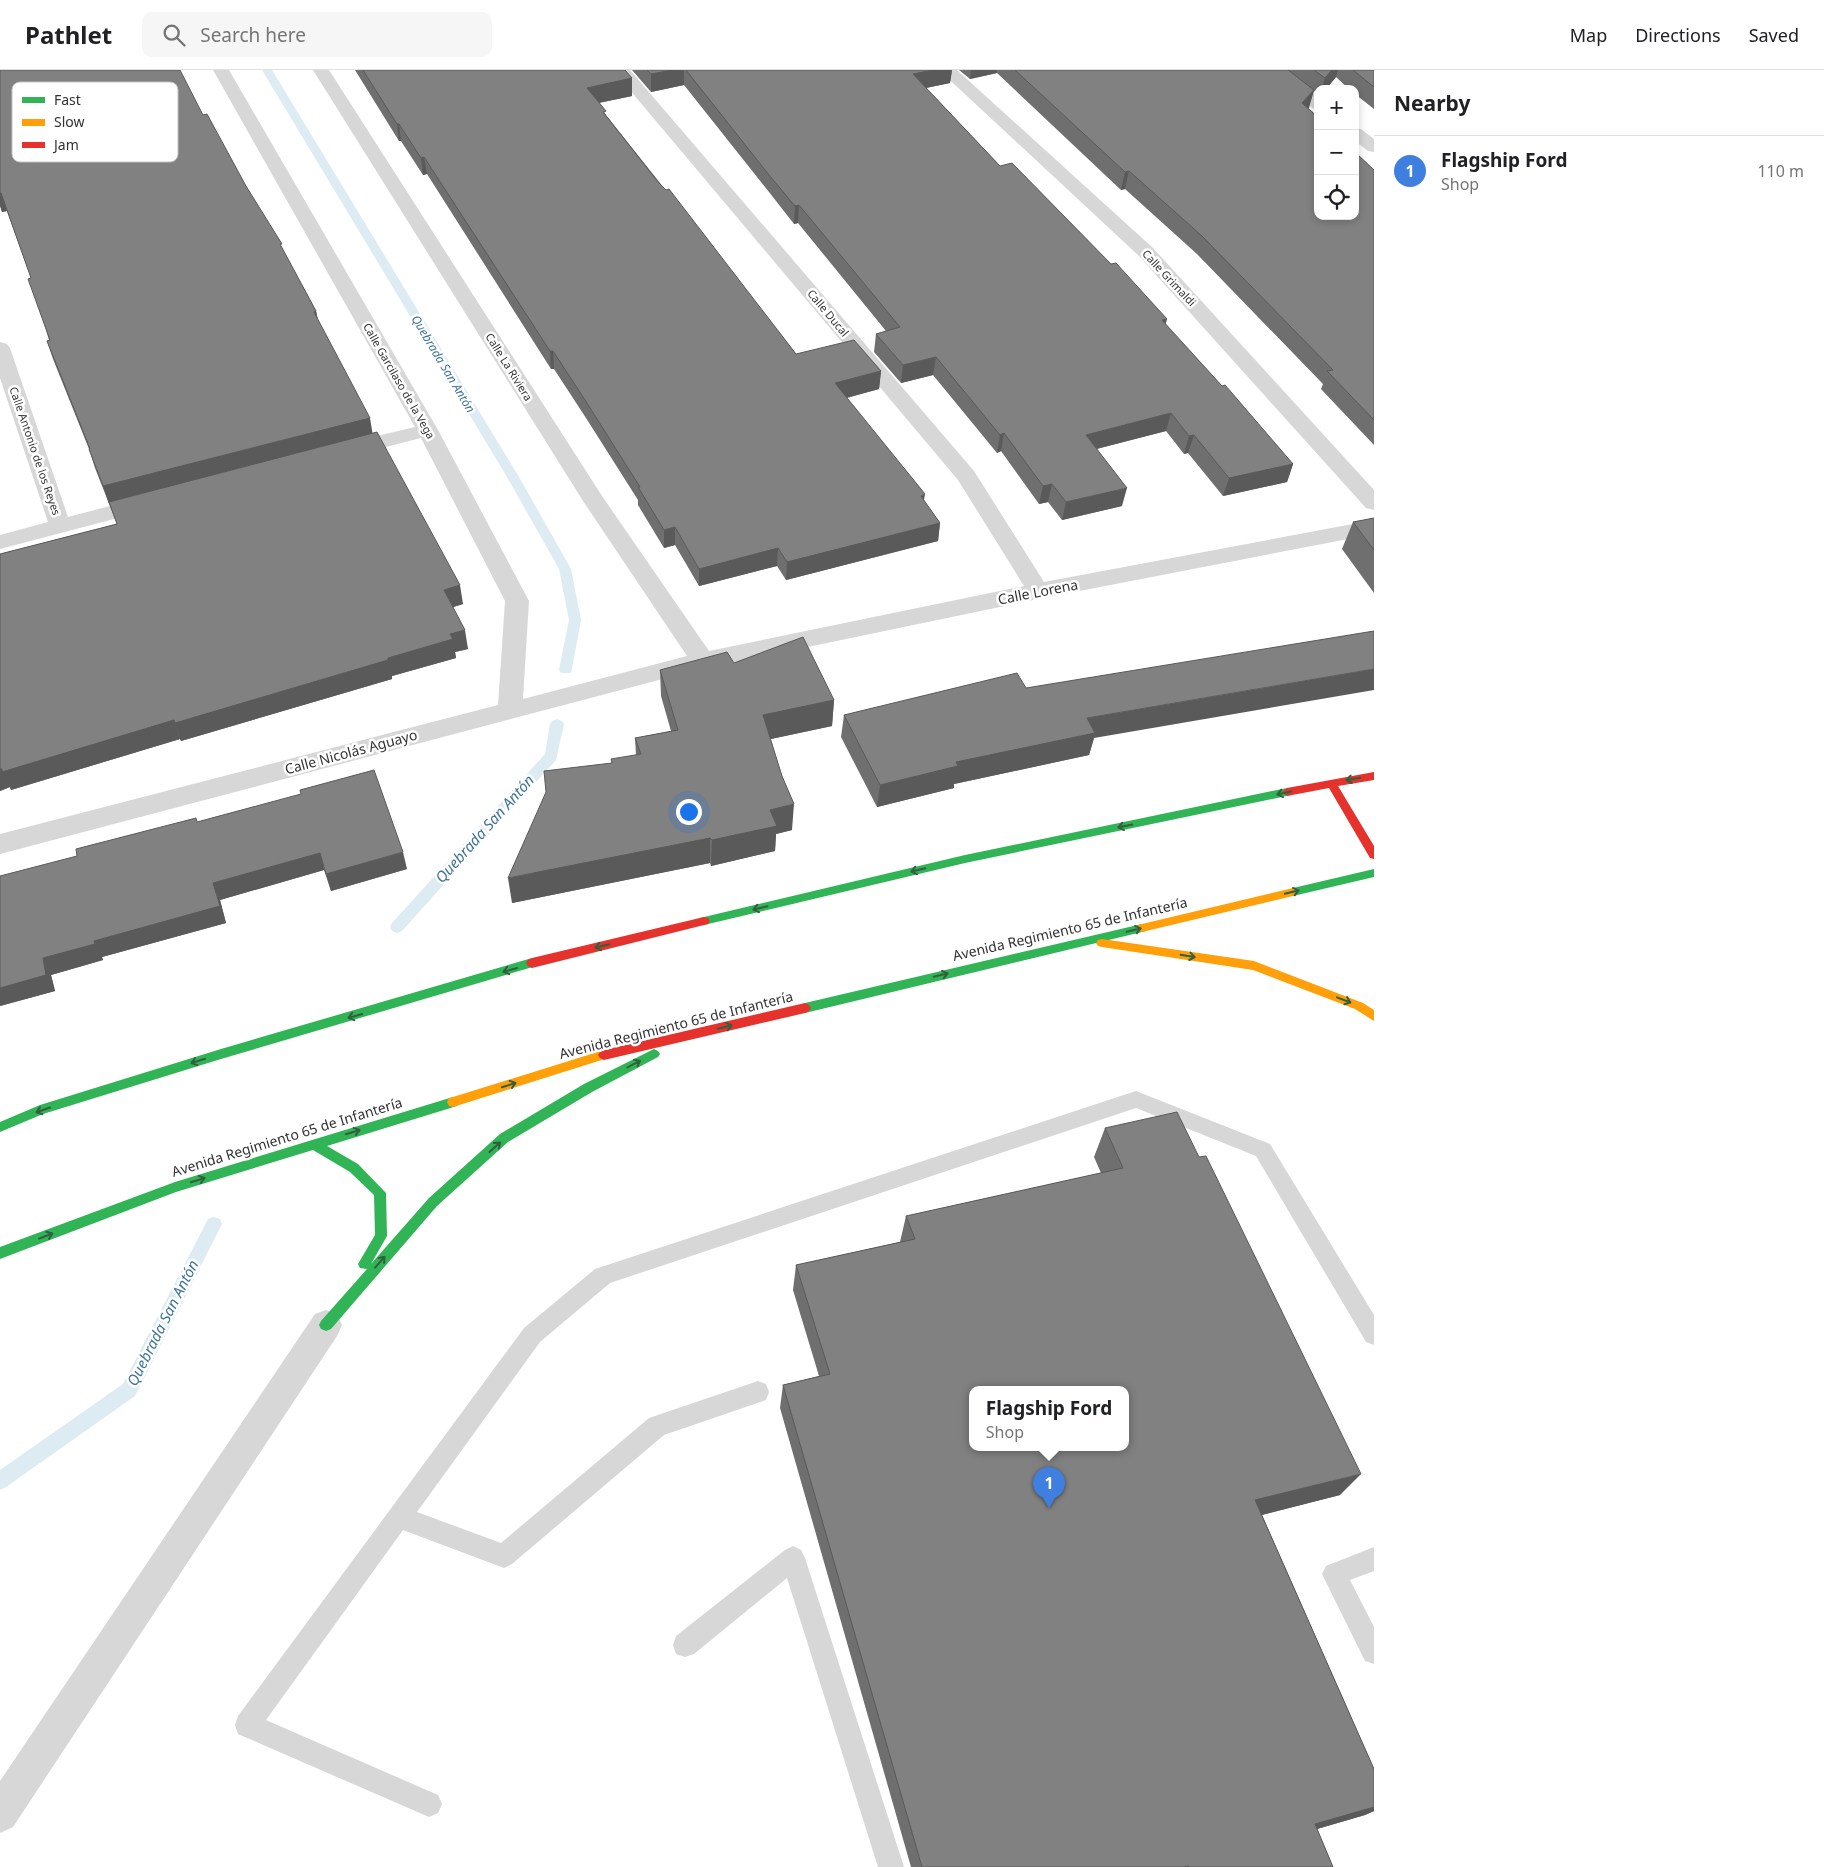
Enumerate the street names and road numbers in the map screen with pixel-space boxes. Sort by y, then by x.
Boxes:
street label: Calle Grimaldi [1139,246,1199,309]
street label: Calle Ducal [804,286,852,339]
street label: Calle Garcilaso de la Vega [360,320,439,441]
street label: Calle La Riviera [483,330,536,404]
street label: Calle Antonio de los Reyes [6,385,65,517]
street label: Calle Lorena [996,574,1080,609]
street label: Calle Nicolás Aguayo [283,725,419,778]
street label: Avenida Regimiento 65 de Infantería [951,892,1189,965]
street label: Avenida Regimiento 65 de Infantería [557,986,795,1063]
street label: Avenida Regimiento 65 de Infantería [169,1092,405,1181]

